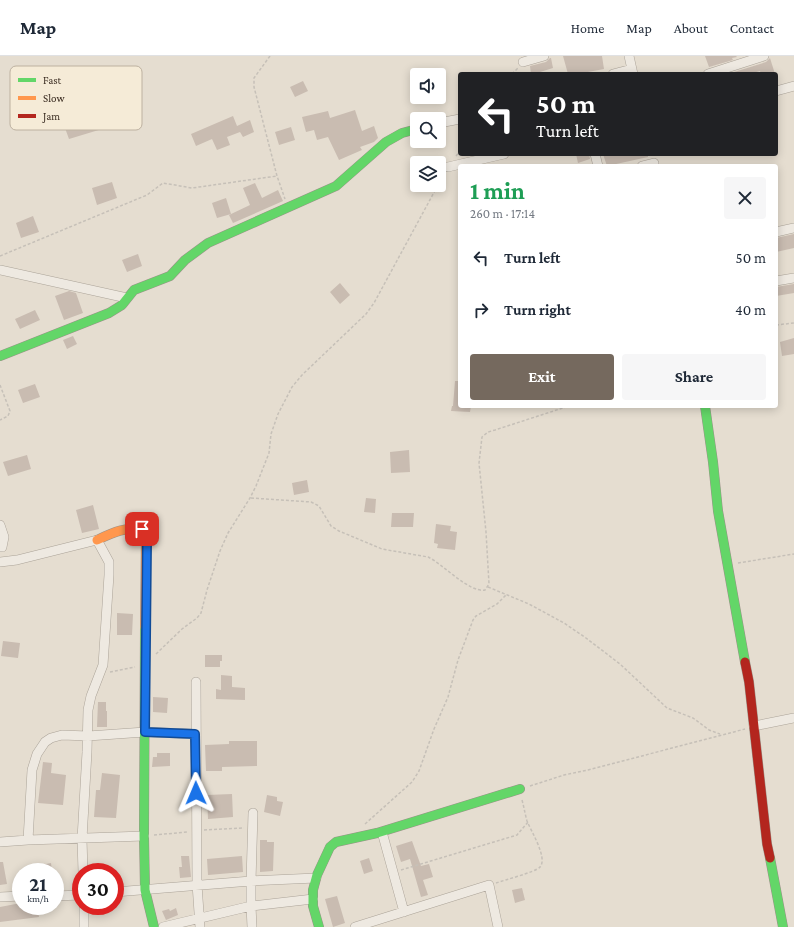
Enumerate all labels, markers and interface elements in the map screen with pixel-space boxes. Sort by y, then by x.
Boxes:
text: Map [20,17,56,38]
text: Home [571,20,604,36]
text: Map [626,20,652,36]
text: About [674,20,708,36]
text: Contact [730,20,774,36]
legend [10,66,142,130]
map controls [410,68,446,192]
button: sound [410,68,446,104]
text: Fast [43,74,62,86]
icon: left [470,88,522,140]
text: 50 m [536,88,596,119]
text: Slow [43,92,65,104]
text: Jam [42,110,60,123]
button: search [410,112,446,148]
text: Turn left [536,121,599,141]
button: layers [410,156,446,192]
text: 1 min [470,177,525,204]
button: close [724,177,766,219]
text: 260 m · 17:14 [470,206,535,221]
icon: left [470,247,492,269]
text: Turn left [504,250,560,266]
text: 50 m [736,250,766,266]
icon: right [470,299,492,321]
text: Turn right [504,302,571,318]
text: 40 m [735,302,766,318]
button: Exit [470,354,614,400]
button: Share [622,354,766,400]
pin [125,512,159,546]
icon: arrive [131,518,153,540]
position arrow [175,772,217,814]
speed limit sign: 30 [72,863,124,915]
text: 21 [29,873,47,895]
text: km/h [27,893,49,904]

